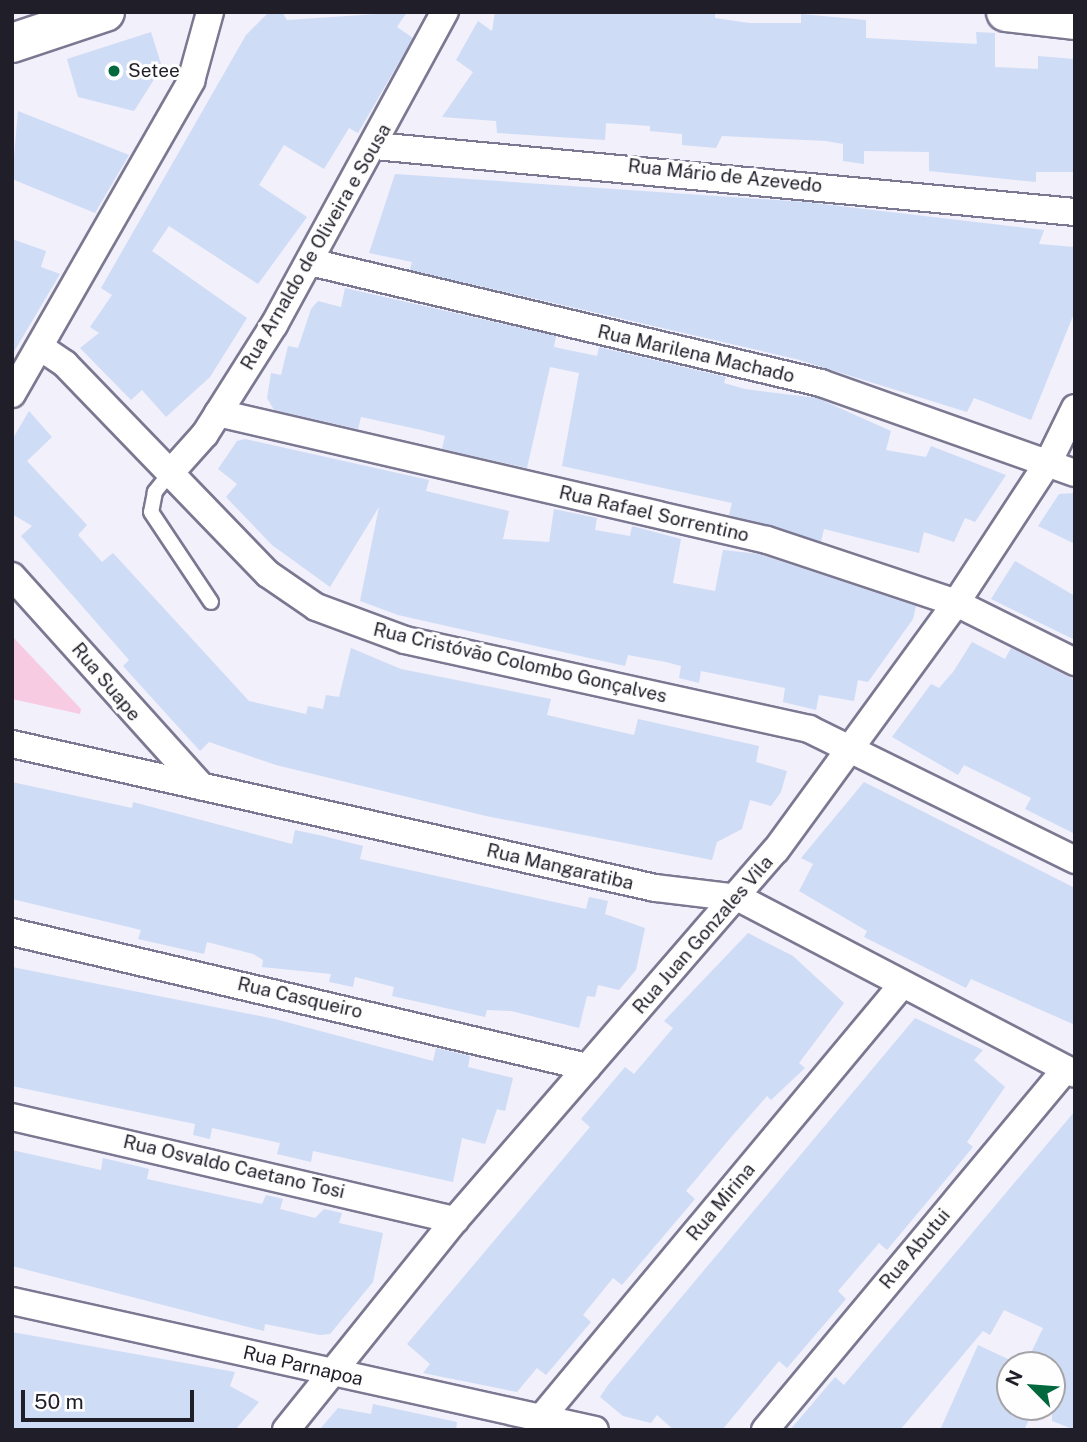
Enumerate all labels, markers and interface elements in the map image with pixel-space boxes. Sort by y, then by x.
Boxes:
place label: Setee [128,60,180,82]
marker: Setee [106,63,122,79]
street label: Rua Arnaldo de Oliveira e Sousa [236,120,396,374]
street label: Rua Mário de Azevedo [626,154,824,198]
street label: Rua Marilena Machado [595,320,797,388]
street label: Rua Rafael Sorrentino [557,481,751,547]
street label: Rua Cristóvão Colombo Gonçalves [371,618,669,708]
street label: Rua Suape [67,638,145,726]
street label: Rua Mangaratiba [484,839,636,895]
street label: Rua Juan Gonzales Vila [628,851,778,1019]
street label: Rua Casqueiro [235,973,365,1023]
street label: Rua Osvaldo Caetano Tosi [121,1130,347,1204]
street label: Rua Mirina [682,1159,760,1245]
street label: Rua Abutui [875,1204,955,1294]
street label: Rua Parnapoa [241,1341,365,1391]
north arrow [996,1351,1066,1421]
text: N [1001,1367,1027,1389]
scale bar [24,1376,198,1420]
text: 50 m [34,1389,84,1414]

